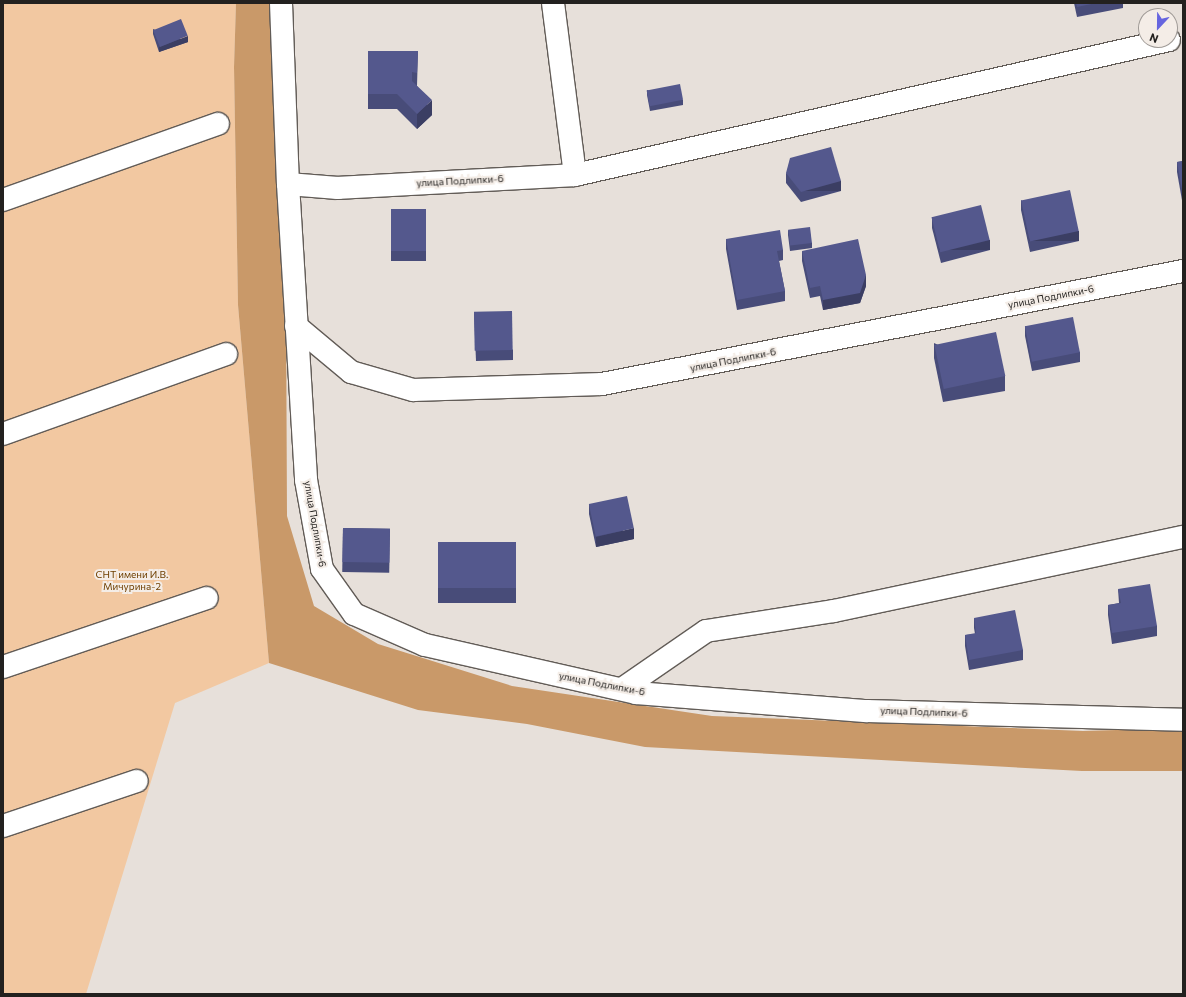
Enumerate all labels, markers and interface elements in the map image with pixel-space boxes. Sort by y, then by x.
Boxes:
north arrow [1138,8,1178,48]
text: N [1147,31,1160,46]
street label: улица Подлипки-6 [416,173,504,189]
street label: улица Подлипки-6 [1007,283,1095,311]
street label: улица Подлипки-6 [689,346,777,374]
street label: улица Подлипки-6 [302,480,328,568]
park label: СНТ имени И.В. Мичурина-2 [96,568,168,592]
street label: улица Подлипки-6 [558,670,646,698]
street label: улица Подлипки-6 [880,704,968,720]

